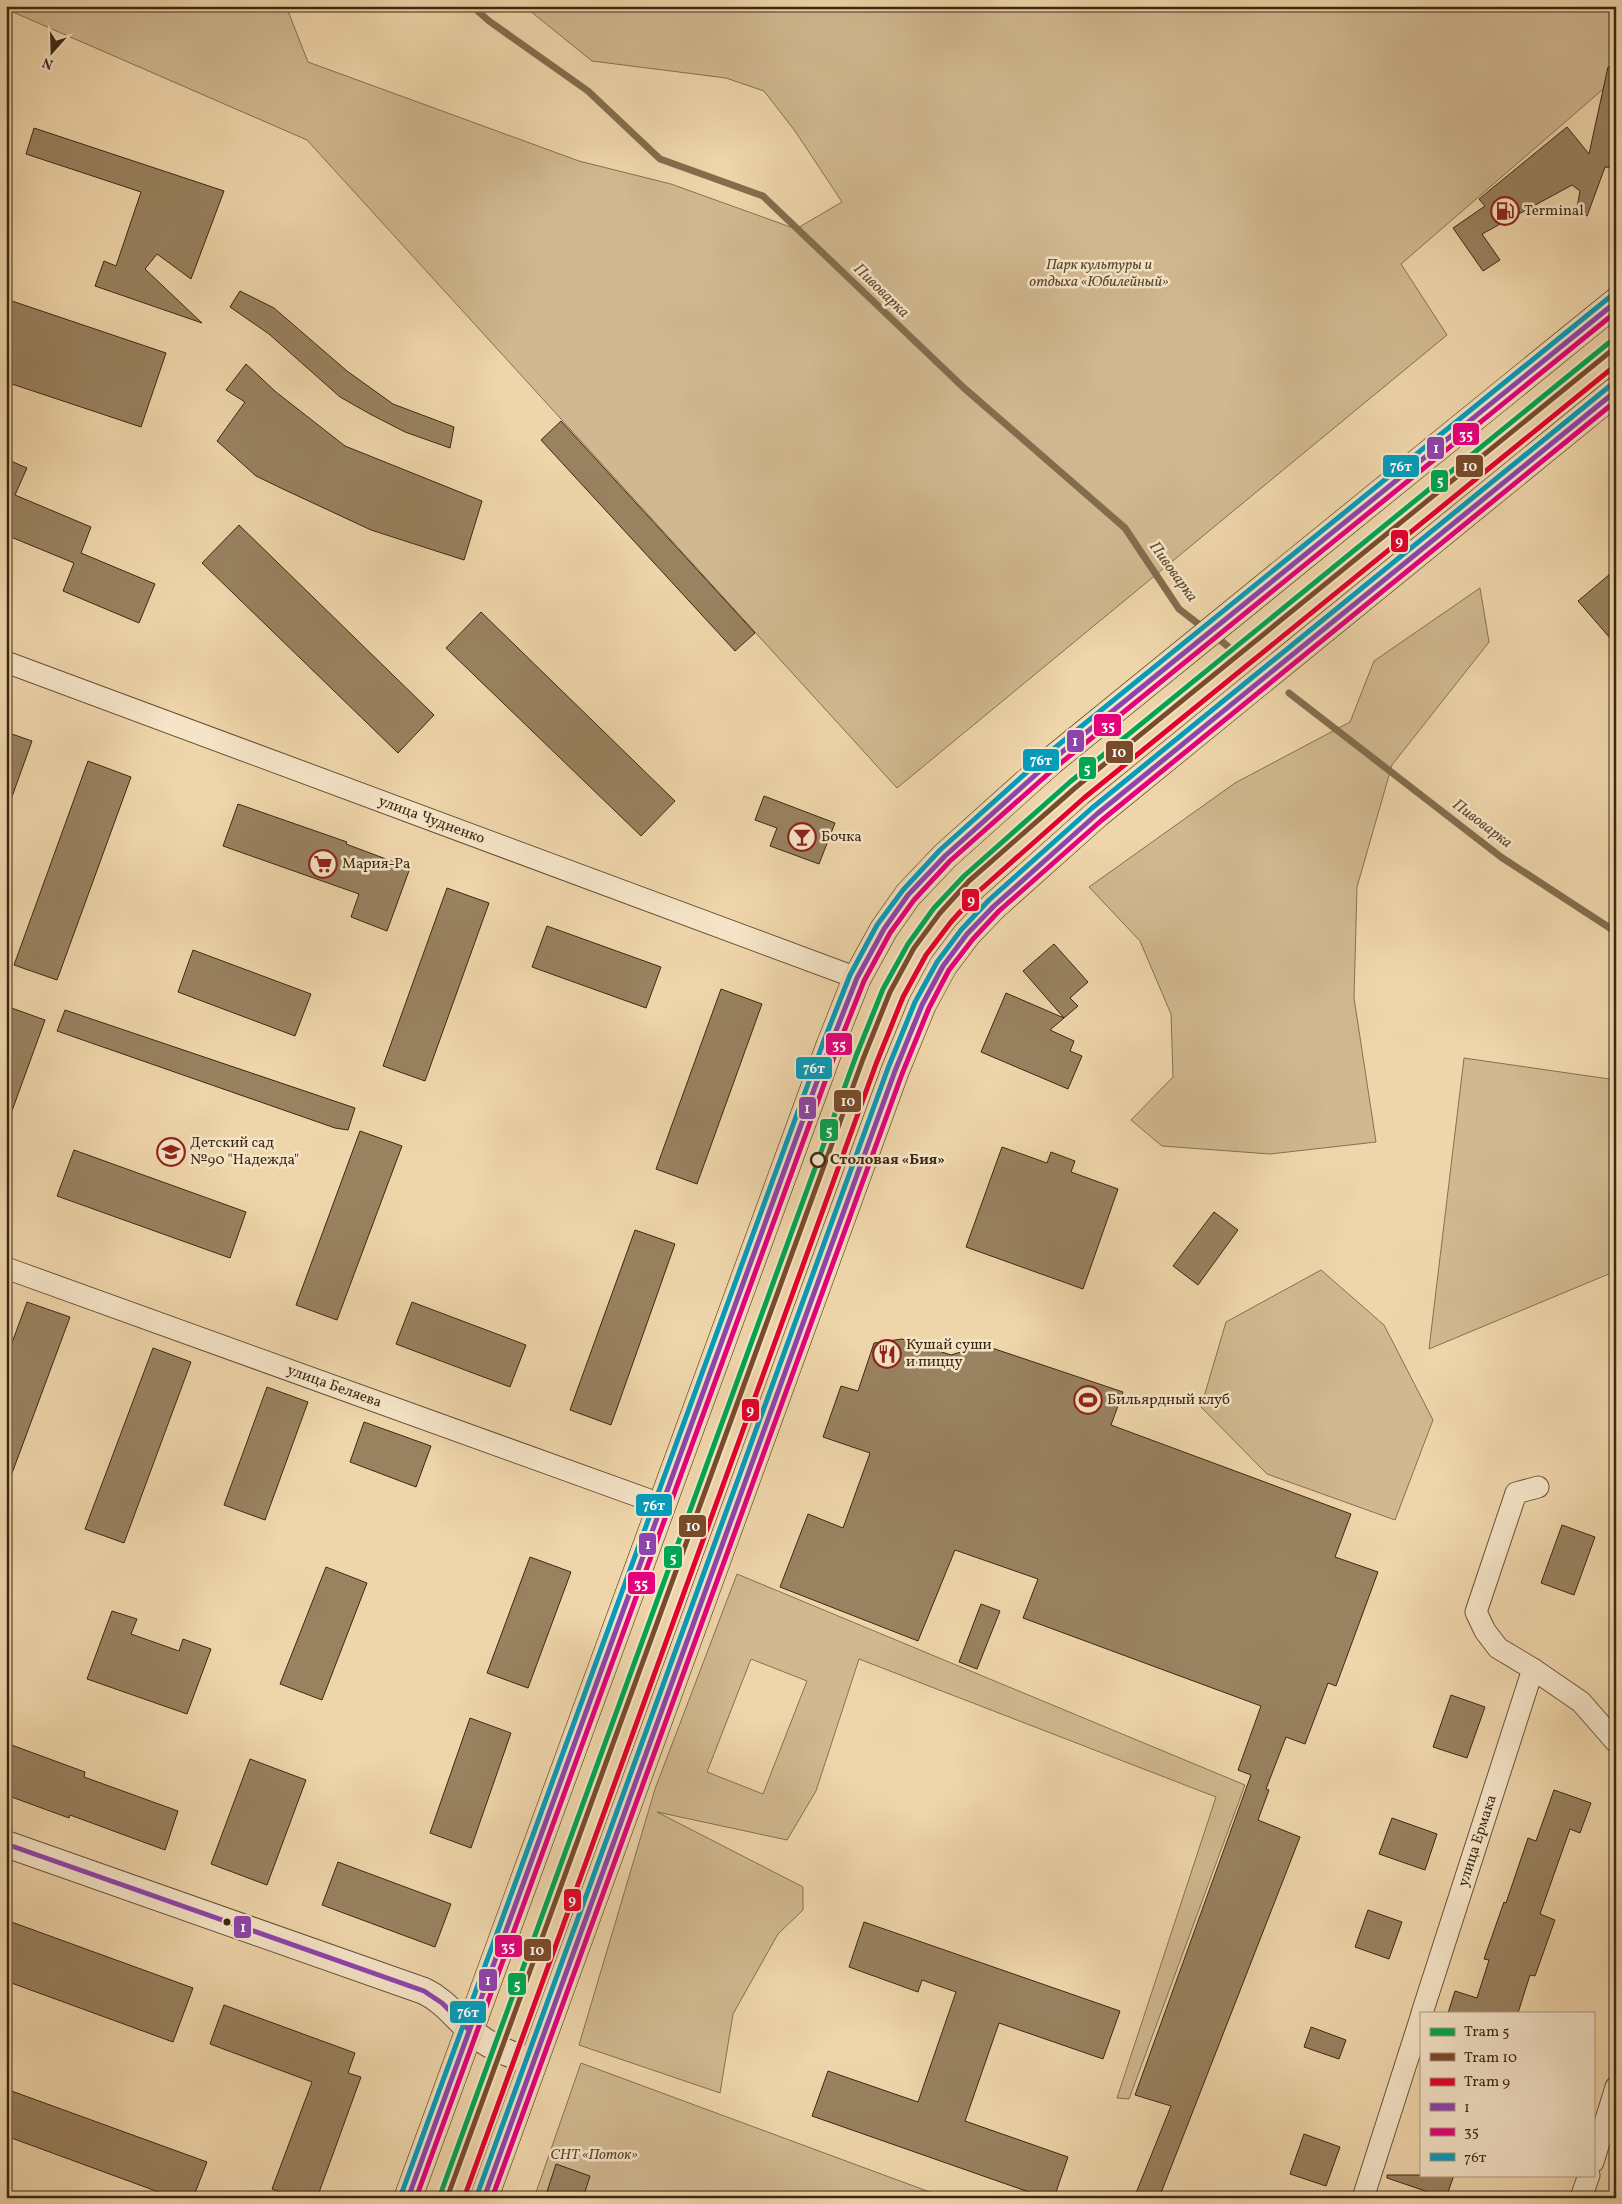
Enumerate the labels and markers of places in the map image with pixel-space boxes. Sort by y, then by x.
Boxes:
fuel station icon: Terminal [1490,196,1520,226]
place label: Terminal [1524,201,1584,222]
bar icon: Бочка [787,822,817,852]
place label: Бочка [821,827,862,848]
supermarket icon: Мария-Ра [308,849,338,879]
place label: Мария-Ра [342,854,411,875]
place label: Детский сад №90 "Надежда" [190,1133,299,1171]
school or university icon: Детский сад №90 "Надежда" [156,1137,186,1167]
place label: Столовая «Бия» [830,1150,945,1171]
marker: Столовая «Бия» [810,1152,826,1168]
place label: Кушай суши и пиццу [906,1335,992,1373]
restaurant icon: Кушай суши и пиццу [872,1339,902,1369]
sports icon: Бильярдный клуб [1073,1385,1103,1415]
place label: Бильярдный клуб [1107,1390,1230,1411]
unlabelled marker [222,1917,232,1927]

